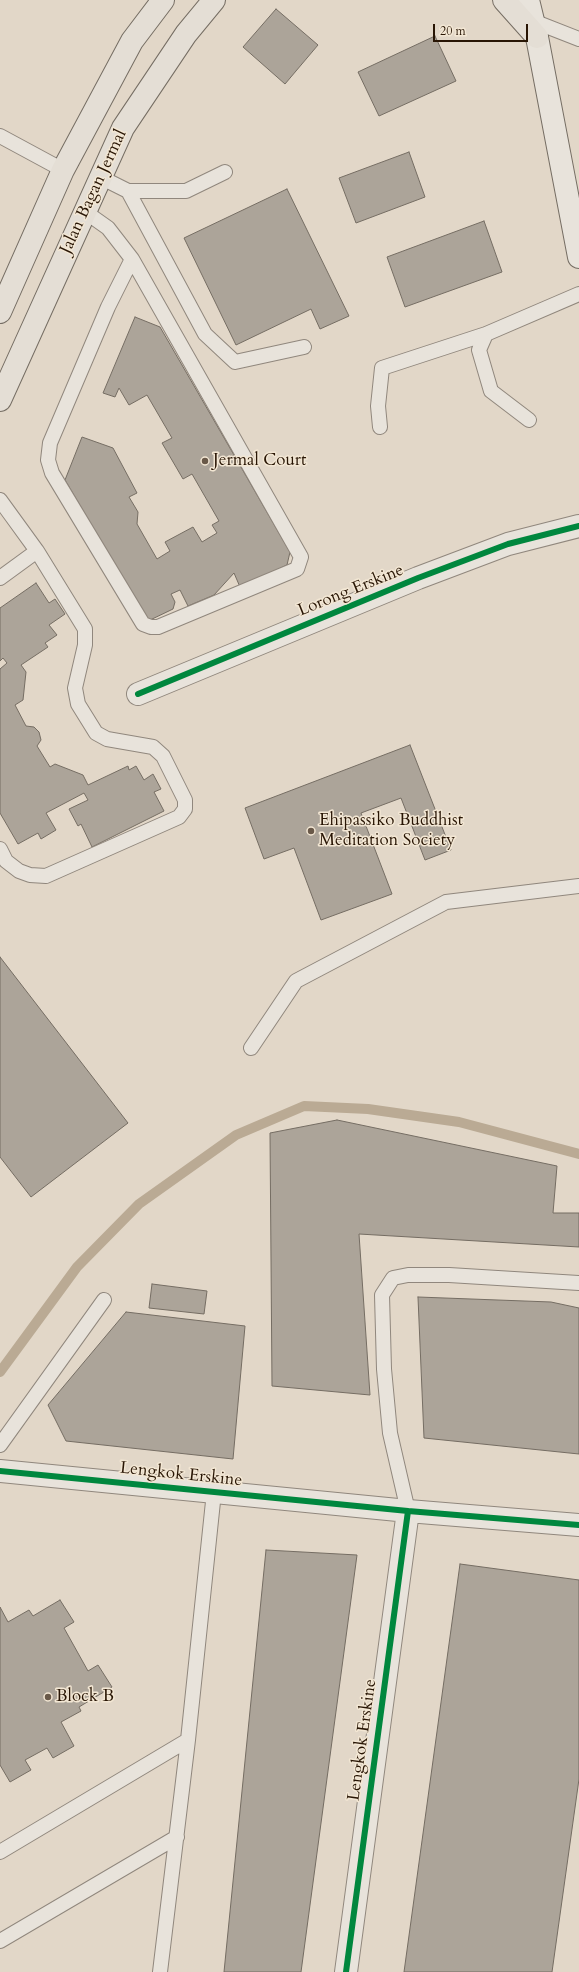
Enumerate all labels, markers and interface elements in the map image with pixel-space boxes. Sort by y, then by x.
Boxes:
scale bar [435,16,530,42]
text: 20 m [440,23,466,39]
street label: Jalan Bagan Jermal [56,127,132,257]
place label: Jermal Court [213,451,306,471]
marker: Jermal Court [200,456,210,466]
street label: Lorong Erskine [295,561,407,621]
place label: Ehipassiko Buddhist Meditation Society [319,811,463,851]
marker: Ehipassiko Buddhist Meditation Society [306,826,316,836]
street label: Lengkok Erskine [119,1458,243,1492]
street label: Lengkok Erskine [344,1678,382,1802]
place label: Block B [56,1687,114,1707]
marker: Block B [43,1692,53,1702]

